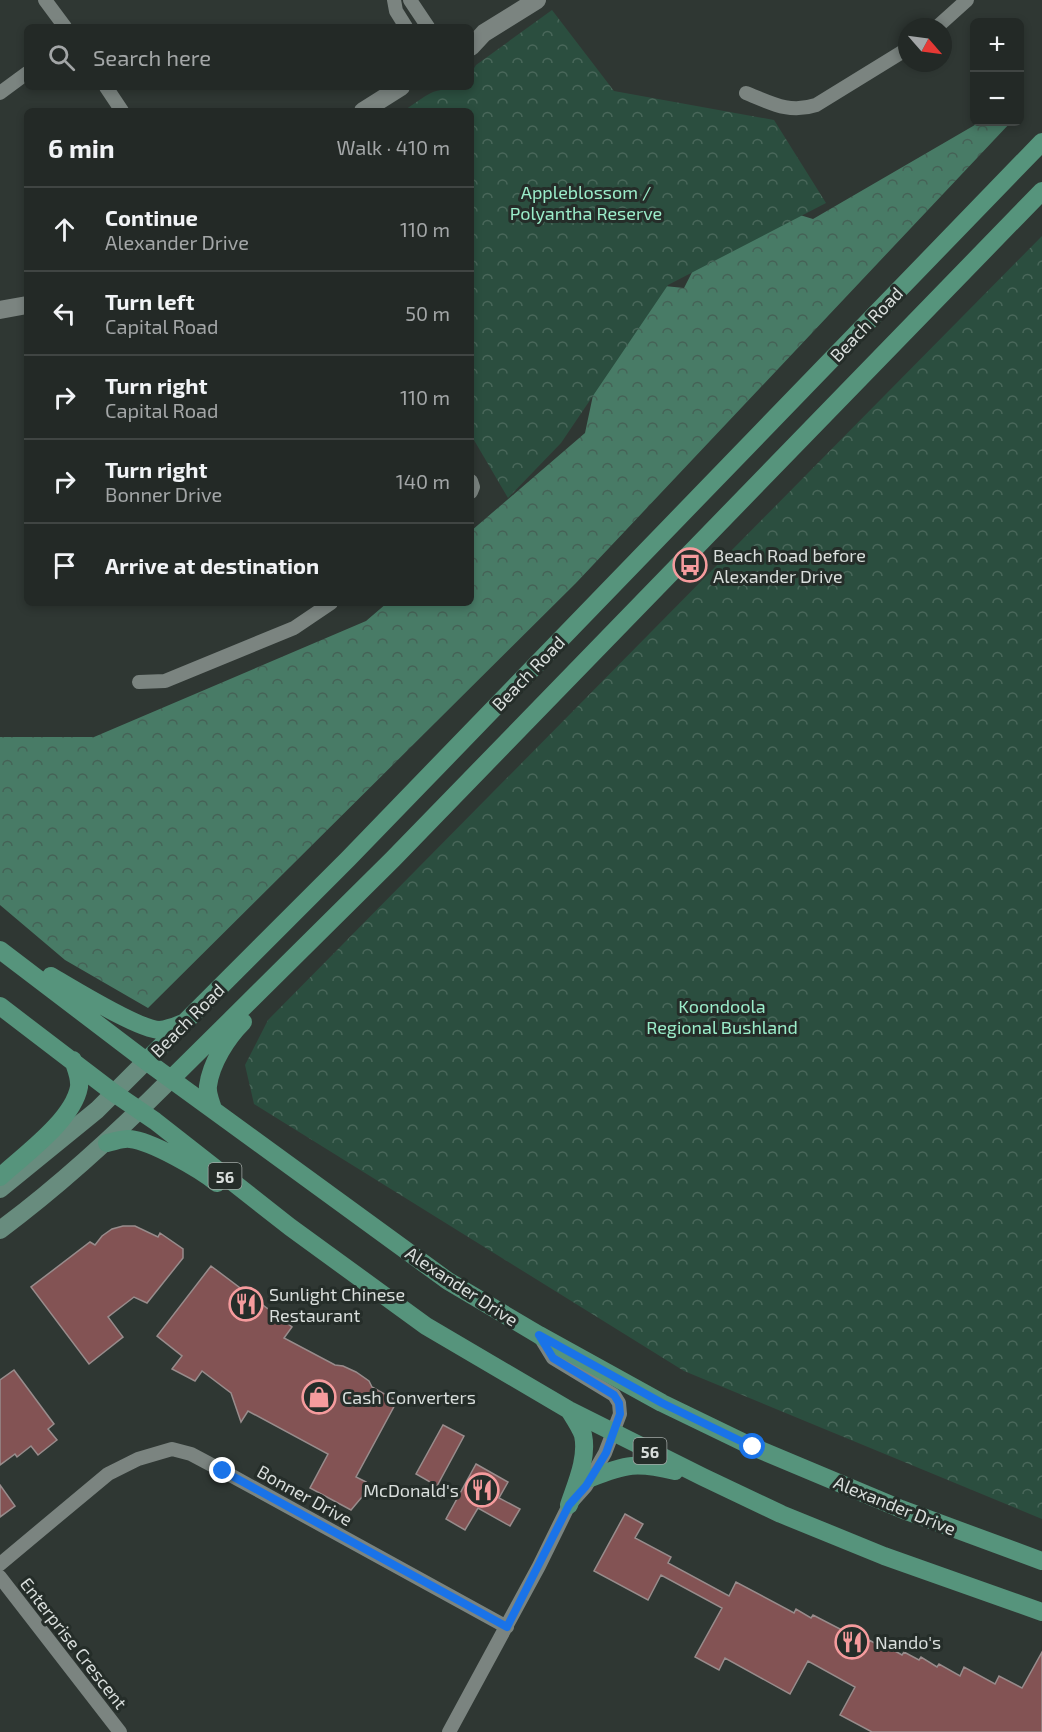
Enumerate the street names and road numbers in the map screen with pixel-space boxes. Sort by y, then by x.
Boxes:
street label: Beach Road [825,282,907,366]
street label: Beach Road [487,631,569,715]
street label: Beach Road [145,978,229,1062]
road number: 56 [208,1163,242,1189]
street label: Alexander Drive [402,1241,522,1331]
road number: 56 [634,1438,666,1464]
street label: Bonner Drive [254,1460,356,1530]
street label: Alexander Drive [831,1471,959,1539]
street label: Enterprise Crescent [16,1573,132,1713]

